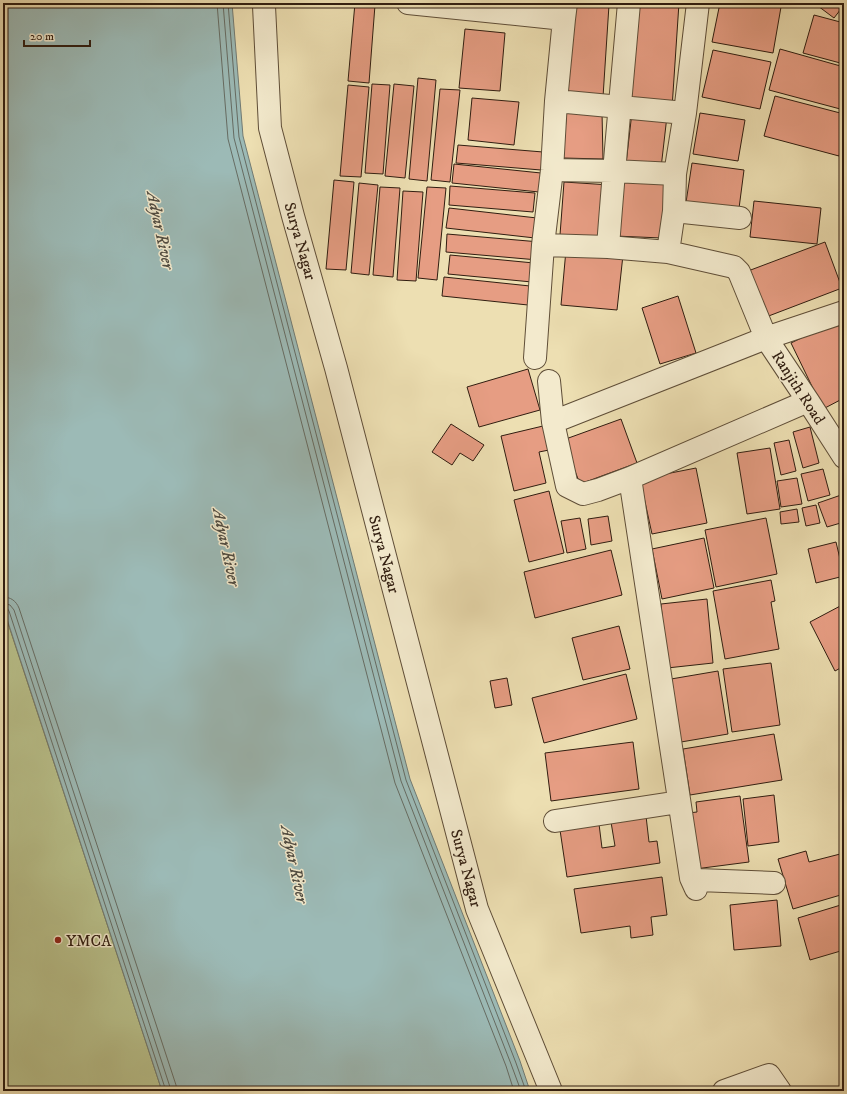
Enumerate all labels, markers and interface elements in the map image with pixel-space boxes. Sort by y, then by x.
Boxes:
scale bar [24,22,90,48]
text: 20 m [30,29,54,44]
water label: Adyar River [141,187,179,273]
street label: Surya Nagar [279,200,321,283]
street label: Ranjith Road [767,347,829,428]
water label: Adyar River [207,504,245,590]
street label: Surya Nagar [364,513,404,596]
water label: Adyar River [275,821,313,907]
street label: Surya Nagar [446,827,486,910]
place label: YMCA [66,931,112,951]
marker: YMCA [53,935,63,945]

